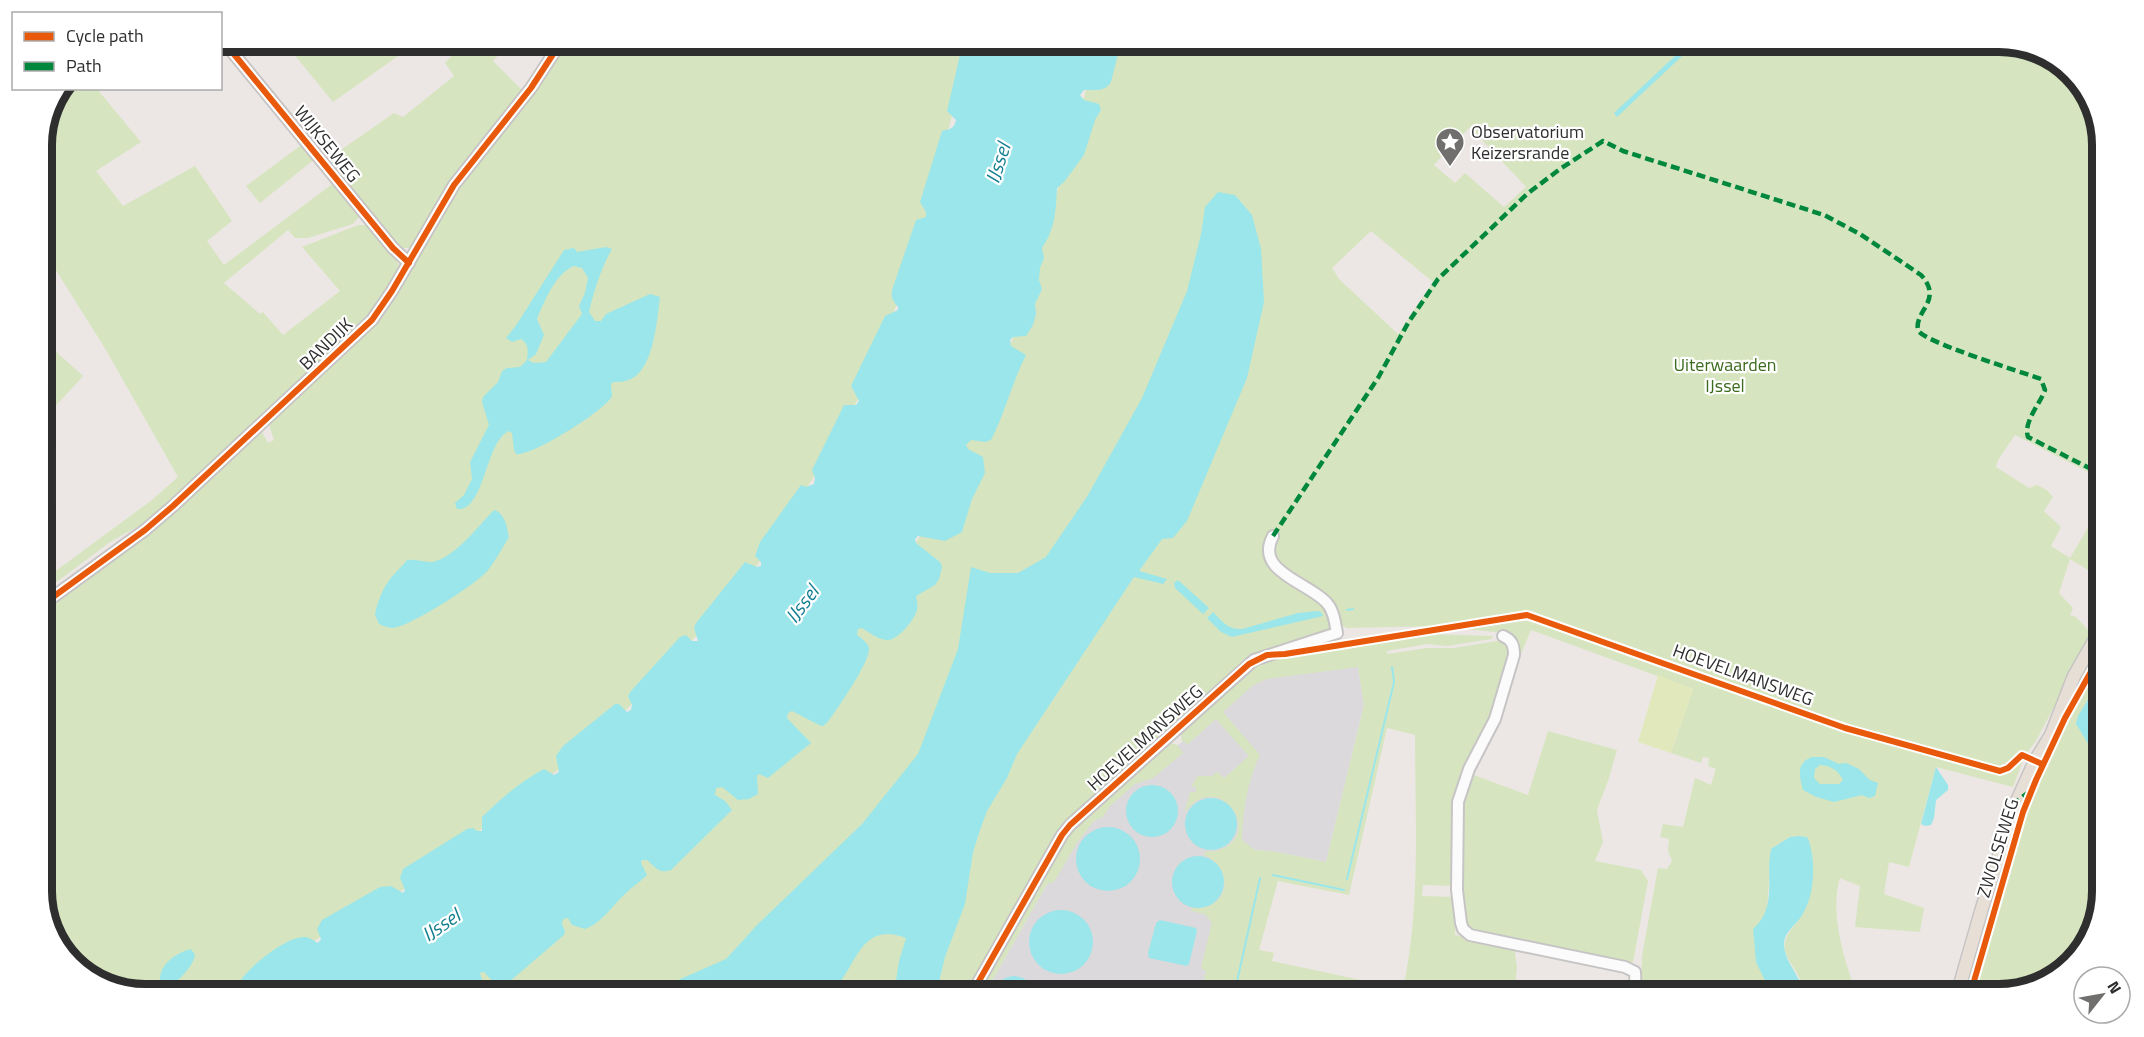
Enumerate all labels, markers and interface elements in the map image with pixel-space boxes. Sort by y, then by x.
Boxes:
legend [12,12,222,90]
text: Cycle path [66,22,144,49]
text: Path [66,52,102,79]
street label: WIJKSEWEG [288,99,367,188]
place label: Observatorium Keizersrande [1471,118,1584,166]
place icon: Observatorium Keizersrande [1434,126,1466,168]
water label: IJssel [977,136,1019,187]
street label: BANDIJK [293,311,358,376]
park label: Uiterwaarden IJssel [1673,351,1777,399]
water label: IJssel [777,576,828,629]
street label: HOEVELMANSWEG [1669,637,1817,712]
street label: HOEVELMANSWEG [1081,678,1209,797]
street label: ZWOLSEWEG [1970,795,2025,901]
water label: IJssel [415,899,468,949]
north arrow [2072,965,2132,1025]
text: N [2102,976,2128,998]

